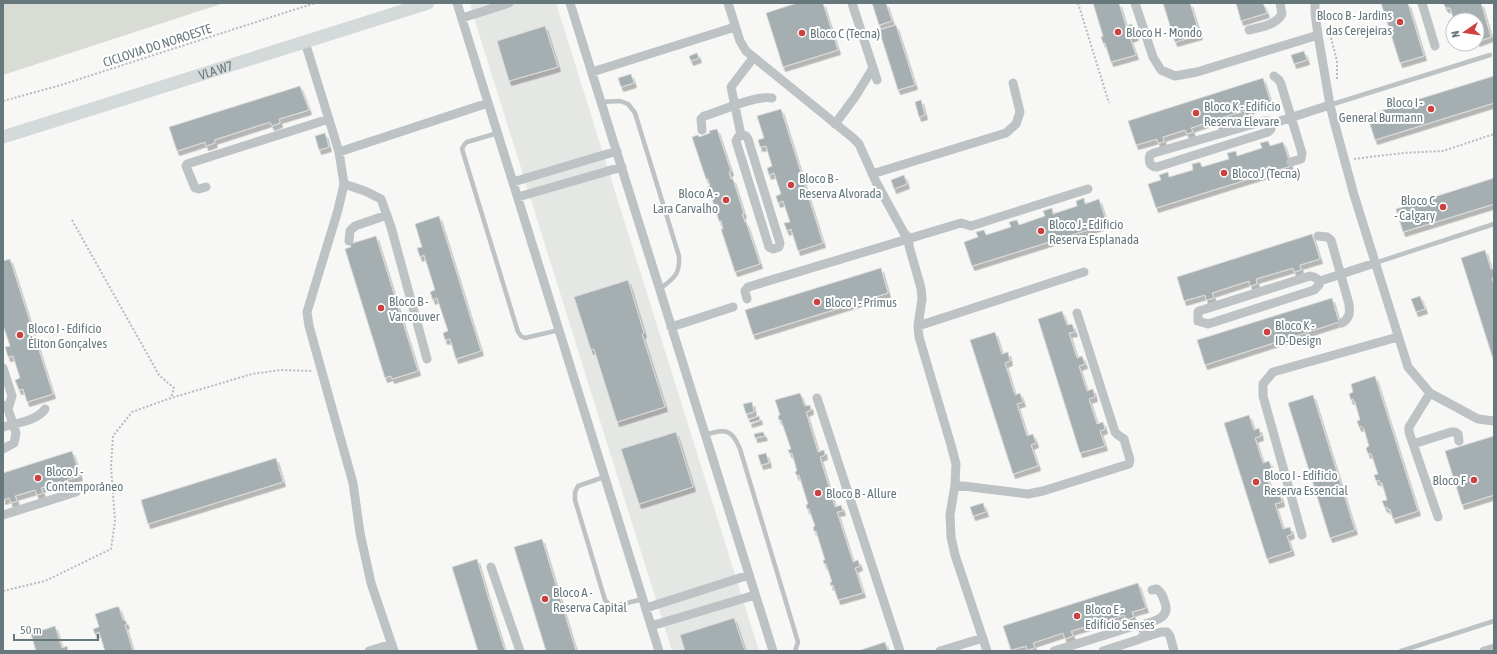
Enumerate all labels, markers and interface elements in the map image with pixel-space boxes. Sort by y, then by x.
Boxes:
place label: Bloco B - Jardins das Cerejeiras [1317,8,1392,38]
north arrow [1445,12,1485,52]
marker: Bloco B - Jardins das Cerejeiras [1395,17,1405,27]
street label: CICLOVIA DO NOROESTE [101,21,214,70]
place label: Bloco H - Mondo [1126,25,1202,40]
place label: Bloco C (Tecna) [810,26,880,41]
marker: Bloco H - Mondo [1113,27,1123,37]
marker: Bloco C (Tecna) [797,28,807,38]
text: N [1449,30,1462,39]
street label: VLA W7 [197,58,235,83]
place label: Bloco I - General Burmann [1339,95,1423,125]
place label: Bloco K - Edifício Reserva Elevare [1204,99,1281,129]
marker: Bloco I - General Burmann [1426,104,1436,114]
marker: Bloco K - Edifício Reserva Elevare [1191,108,1201,118]
place label: Bloco J (Tecna) [1232,166,1300,181]
marker: Bloco J (Tecna) [1219,168,1229,178]
place label: Bloco B - Reserva Alvorada [799,171,882,201]
marker: Bloco B - Reserva Alvorada [786,180,796,190]
place label: Bloco A - Lara Carvalho [653,186,718,216]
place label: Bloco C - Calgary [1394,193,1436,223]
marker: Bloco A - Lara Carvalho [721,195,731,205]
marker: Bloco C - Calgary [1438,202,1448,212]
place label: Bloco J - Edifício Reserva Esplanada [1049,217,1139,247]
marker: Bloco J - Edifício Reserva Esplanada [1036,226,1046,236]
place label: Bloco B - Vancouver [389,294,440,324]
place label: Bloco I - Primus [825,295,897,310]
marker: Bloco I - Primus [812,297,822,307]
marker: Bloco B - Vancouver [376,303,386,313]
place label: Bloco K - ID-Design [1275,318,1322,348]
place label: Bloco I - Edifício Éliton Gonçalves [28,321,107,351]
marker: Bloco K - ID-Design [1262,327,1272,337]
marker: Bloco I - Edifício Éliton Gonçalves [15,330,25,340]
place label: Bloco J - Contemporâneo [46,464,123,494]
place label: Bloco I - Edifício Reserva Essencial [1264,468,1349,498]
marker: Bloco J - Contemporâneo [33,473,43,483]
place label: Bloco F [1432,473,1467,488]
marker: Bloco F [1469,475,1479,485]
marker: Bloco I - Edifício Reserva Essencial [1251,477,1261,487]
place label: Bloco B - Allure [826,486,897,501]
marker: Bloco B - Allure [813,488,823,498]
place label: Bloco A - Reserva Capital [553,585,628,615]
marker: Bloco A - Reserva Capital [540,594,550,604]
place label: Bloco E - Edifício Senses [1085,602,1155,632]
marker: Bloco E - Edifício Senses [1072,611,1082,621]
scale bar [14,616,98,642]
text: 50 m [20,623,42,637]

